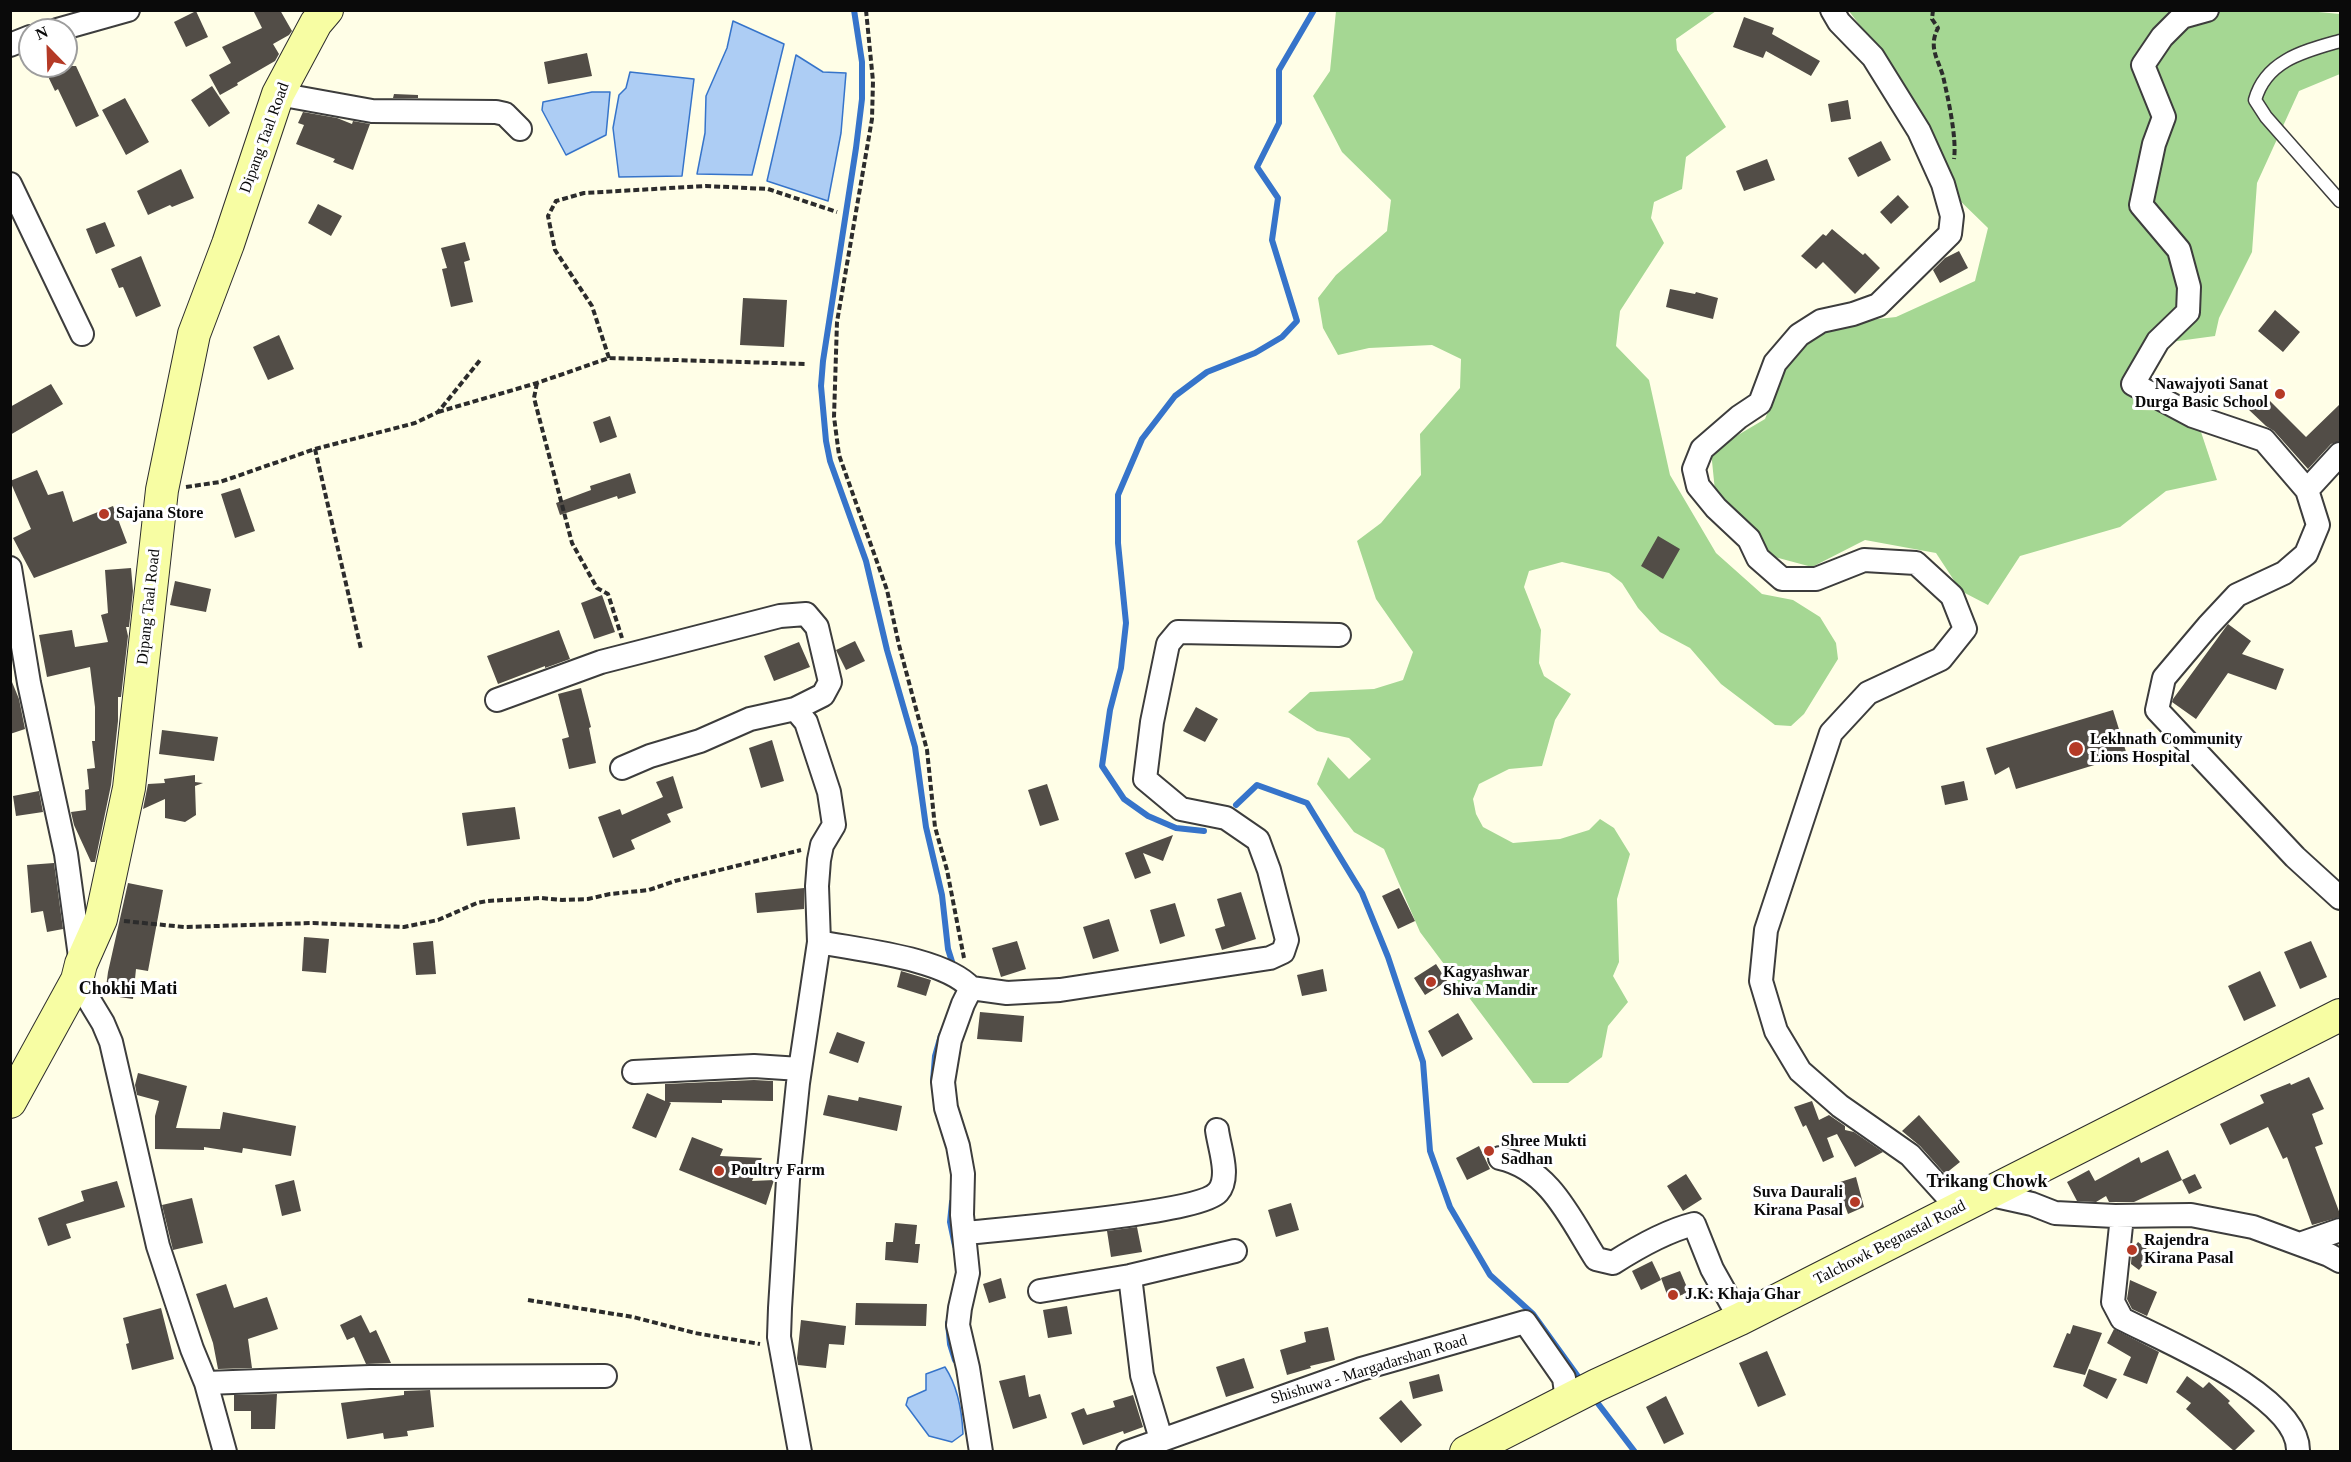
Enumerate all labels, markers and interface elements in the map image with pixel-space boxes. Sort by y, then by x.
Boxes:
north arrow [18,18,78,78]
text: N [33,23,50,43]
street label: Dipang Taal Road [236,80,294,196]
place label: Nawajyoti Sanat Durga Basic School [2135,375,2268,413]
marker: Nawajyoti Sanat Durga Basic School [2273,387,2287,401]
place label: Sajana Store [116,504,203,524]
marker: Sajana Store [97,507,111,521]
street label: Dipang Taal Road [133,548,165,666]
place label: Lekhnath Community Lions Hospital [2090,730,2242,768]
marker: Lekhnath Community Lions Hospital [2067,740,2085,758]
place label: Kagyashwar Shiva Mandir [1443,963,1538,1001]
marker: Kagyashwar Shiva Mandir [1424,975,1438,989]
district label: Chokhi Mati [79,978,177,1000]
place label: Shree Mukti Sadhan [1501,1132,1586,1170]
marker: Shree Mukti Sadhan [1482,1144,1496,1158]
place label: Poultry Farm [731,1161,825,1181]
marker: Poultry Farm [712,1164,726,1178]
district label: Trikang Chowk [1926,1171,2048,1193]
place label: Suva Daurali Kirana Pasal [1753,1183,1843,1221]
marker: Suva Daurali Kirana Pasal [1848,1195,1862,1209]
street label: Talchowk Begnastal Road [1811,1196,1969,1290]
place label: Rajendra Kirana Pasal [2144,1231,2233,1269]
marker: Rajendra Kirana Pasal [2125,1243,2139,1257]
place label: J.K. Khaja Ghar [1685,1285,1801,1305]
marker: J.K. Khaja Ghar [1666,1288,1680,1302]
street label: Shishuwa - Margadarshan Road [1268,1331,1470,1409]

